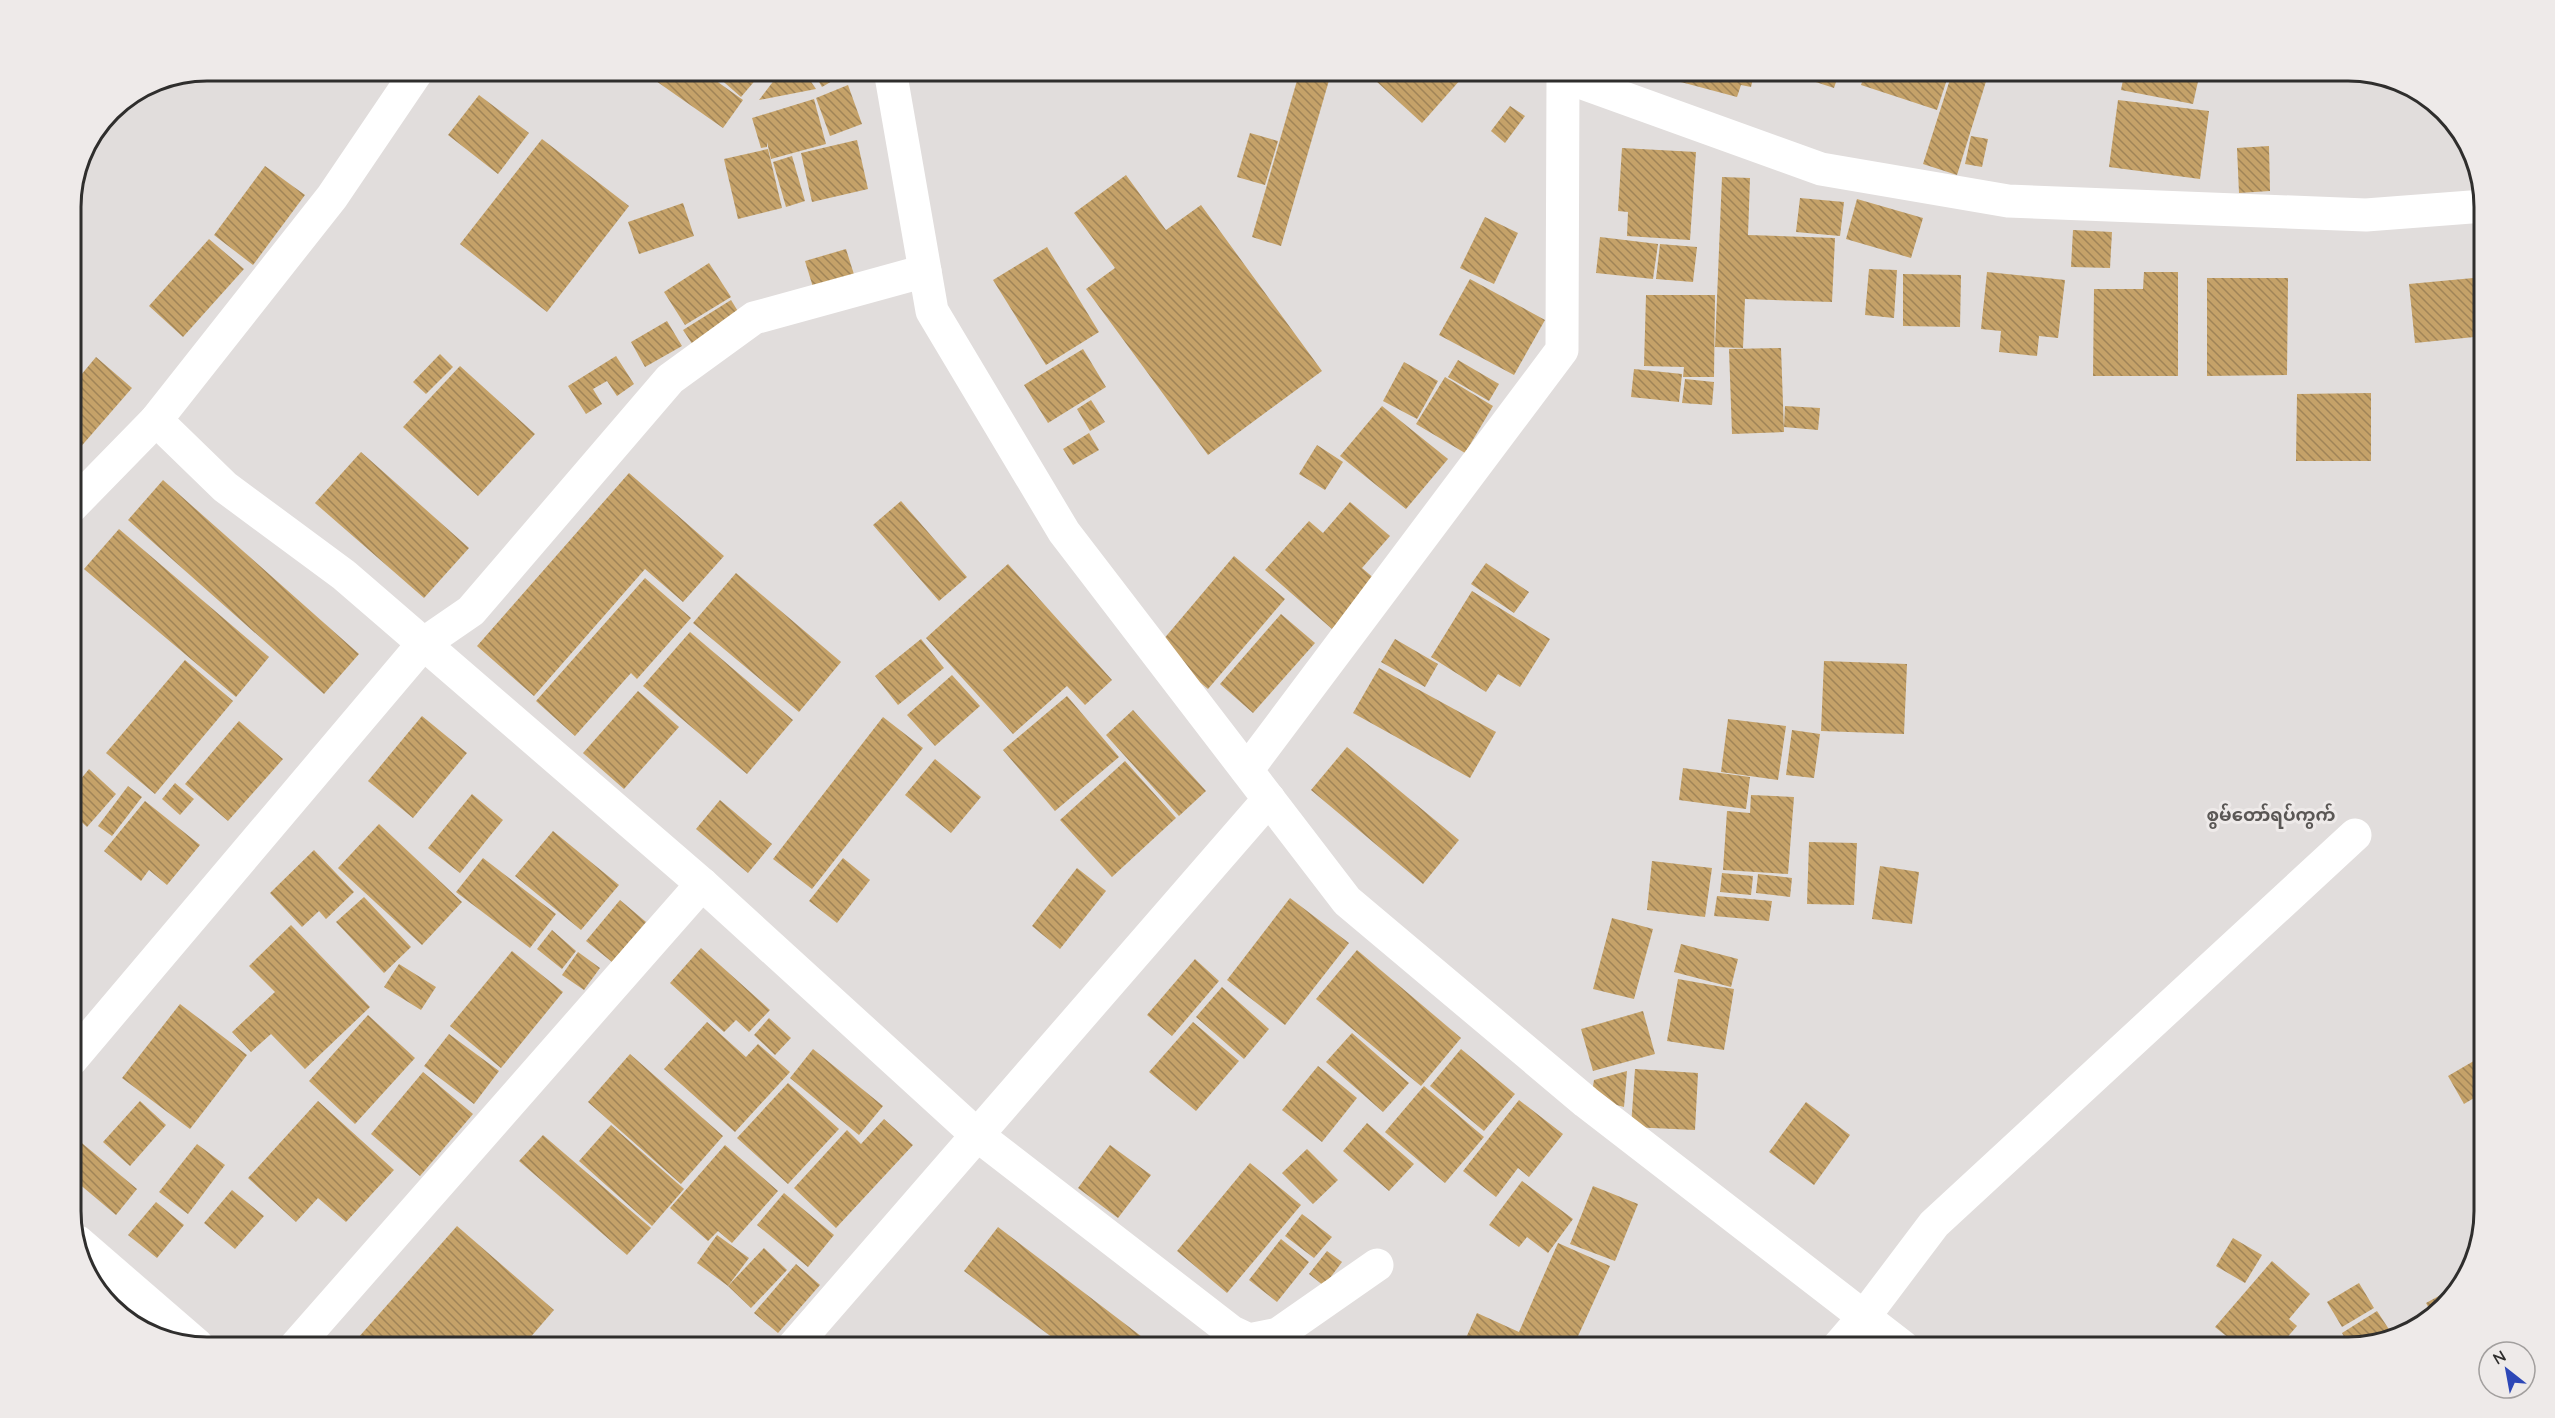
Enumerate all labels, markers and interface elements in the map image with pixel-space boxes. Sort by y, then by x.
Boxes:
district label: စွမ်တော်ရပ်ကွက် [2207,803,2335,829]
north arrow [2477,1340,2537,1400]
text: N [2489,1346,2509,1369]

